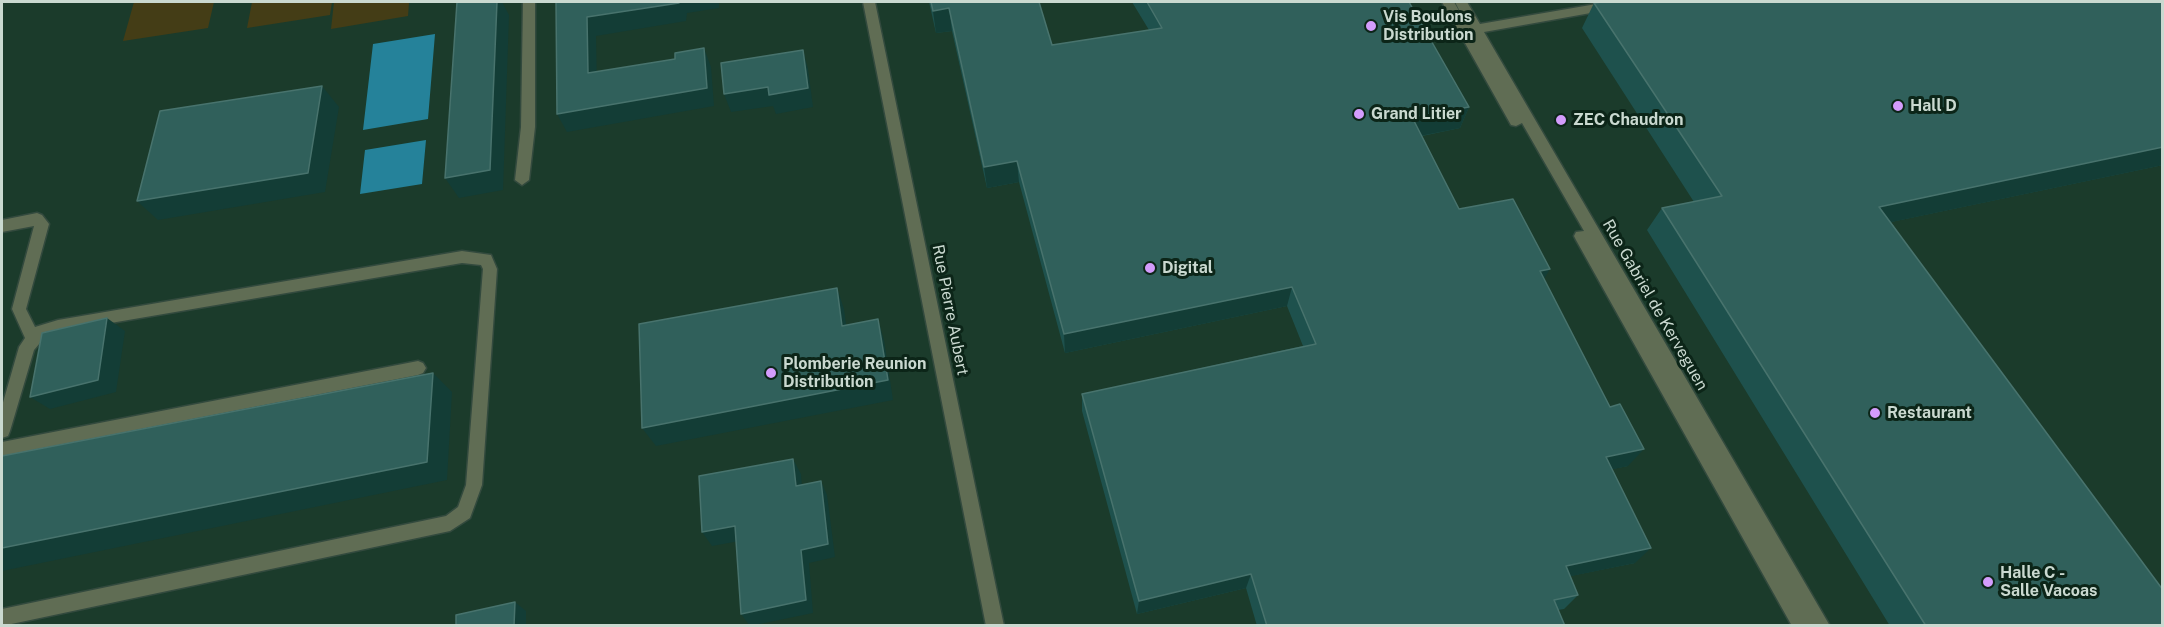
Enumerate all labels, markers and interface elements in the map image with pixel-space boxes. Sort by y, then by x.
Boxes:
place label: Vis Boulons Distribution [1383,7,1474,45]
marker: Vis Boulons Distribution [1364,19,1378,33]
place label: Hall D [1910,96,1957,116]
marker: Hall D [1891,99,1905,113]
place label: Grand Litier [1371,104,1462,124]
marker: Grand Litier [1352,107,1366,121]
place label: ZEC Chaudron [1573,110,1683,130]
marker: ZEC Chaudron [1554,113,1568,127]
street label: Rue Gabriel de Kerveguen [1598,216,1712,394]
street label: Rue Pierre Aubert [928,243,972,377]
place label: Digital [1162,258,1213,278]
marker: Digital [1143,261,1157,275]
place label: Plomberie Reunion Distribution [783,354,926,392]
marker: Plomberie Reunion Distribution [764,366,778,380]
place label: Restaurant [1887,403,1972,423]
marker: Restaurant [1868,406,1882,420]
place label: Halle C - Salle Vacoas [2000,563,2097,601]
marker: Halle C - Salle Vacoas [1981,575,1995,589]

